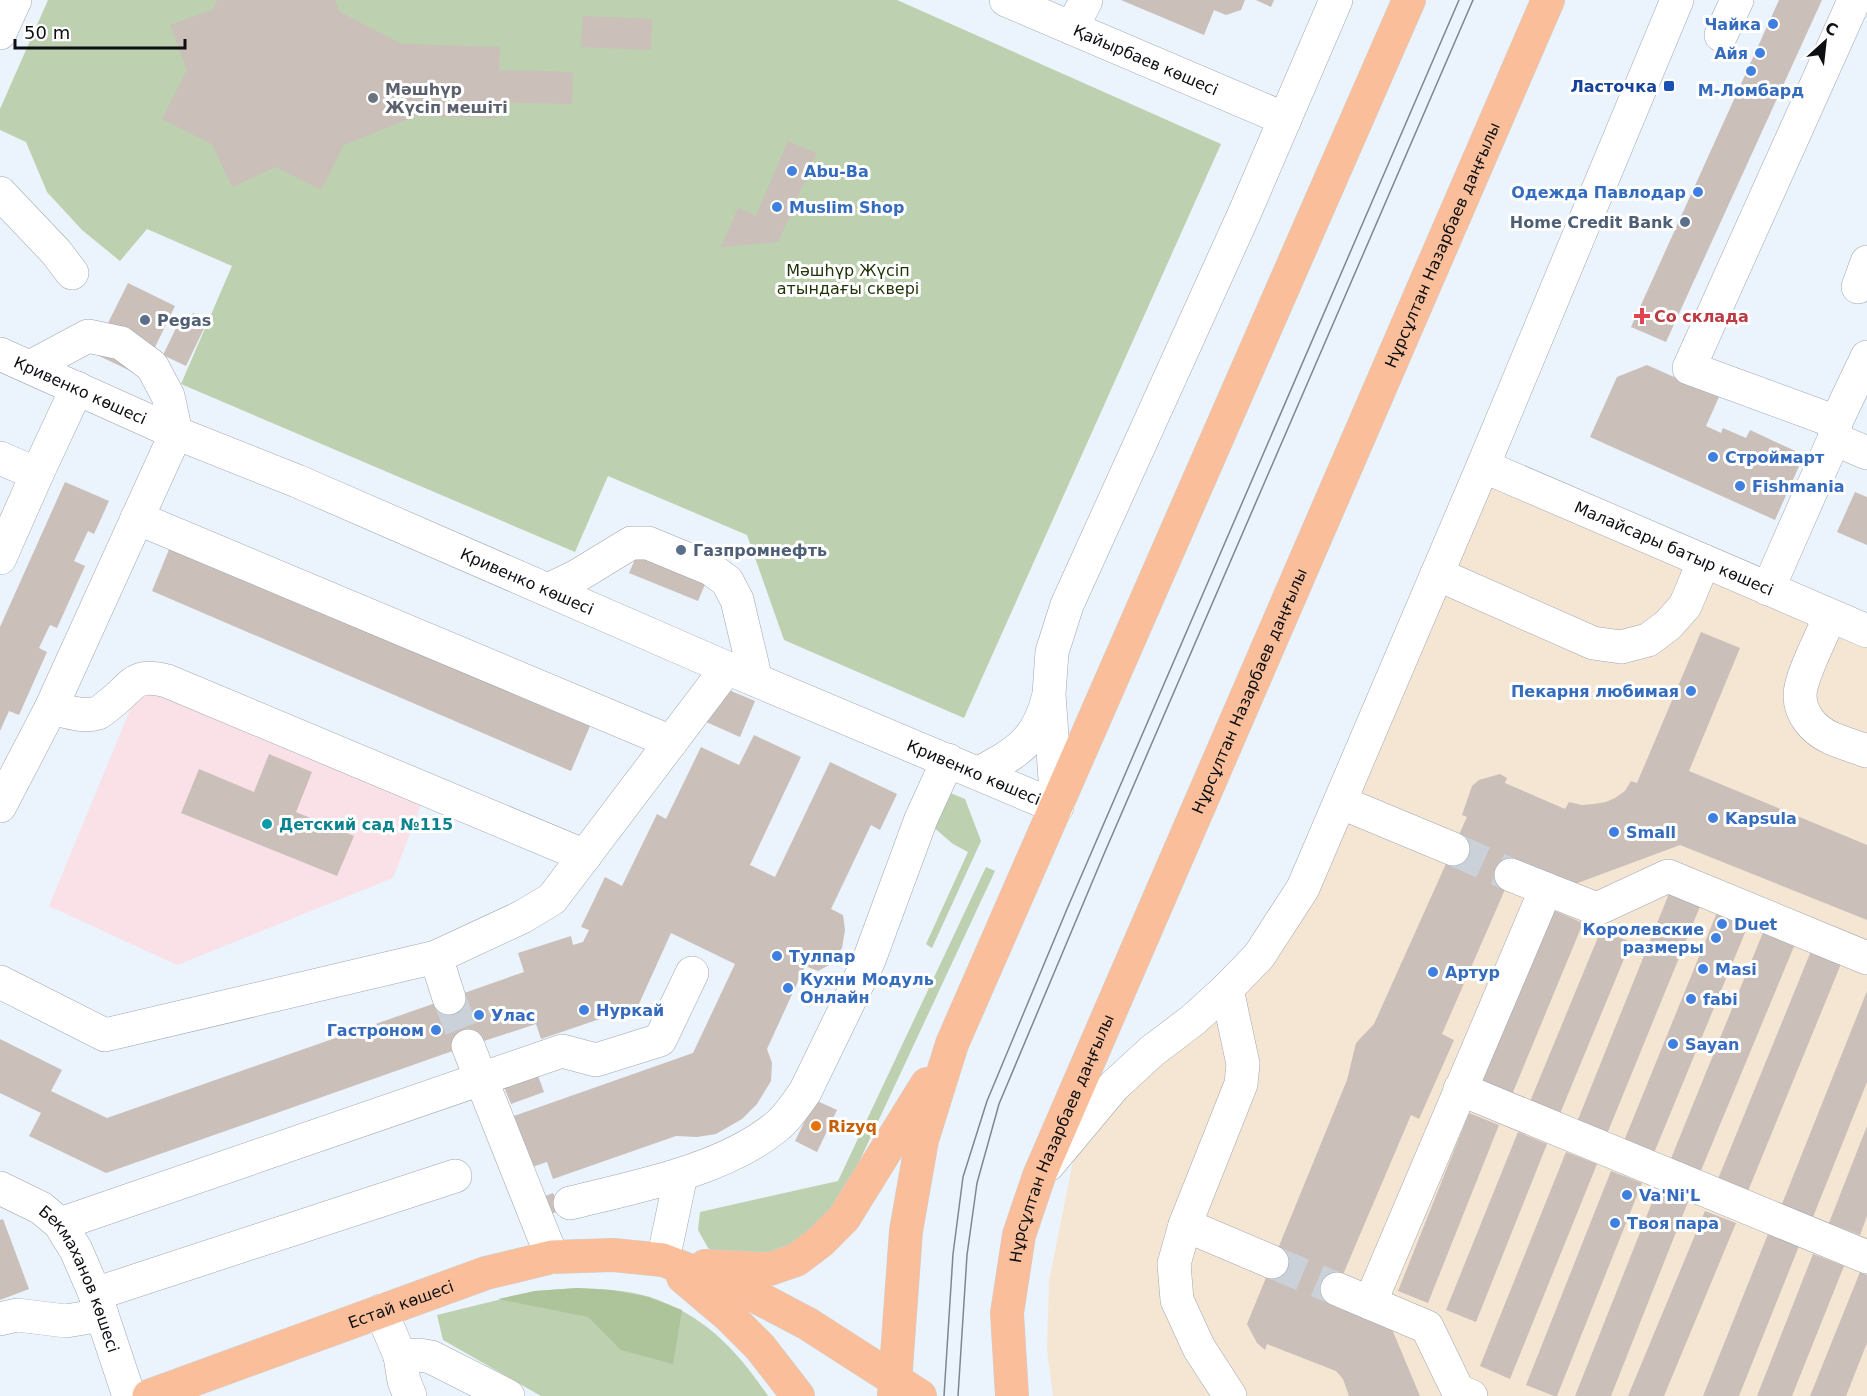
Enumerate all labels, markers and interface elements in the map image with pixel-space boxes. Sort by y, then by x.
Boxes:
scale bar [15,12,184,50]
north arrow [1795,12,1855,72]
place label: Чайка [1704,15,1761,34]
marker: Чайка [1766,17,1780,31]
text: С [1822,18,1841,40]
street label: Қайырбаев көшесі [1070,21,1221,99]
text: 50 m [24,22,70,43]
place label: Айя [1714,44,1748,63]
marker: Айя [1753,46,1767,60]
marker: М-Ломбард [1744,64,1758,78]
place label: Ласточка [1571,77,1657,96]
marker: Ласточка [1662,79,1676,93]
place label: Мәшһүр Жүсіп мешіті [385,80,508,117]
place label: М-Ломбард [1698,81,1804,100]
marker: Мәшһүр Жүсіп мешіті [366,91,380,105]
street label: Нұрсұлтан Назарбаев даңғылы [1381,119,1504,371]
place label: Abu-Ba [804,162,869,181]
marker: Abu-Ba [785,164,799,178]
place label: Одежда Павлодар [1511,183,1686,202]
marker: Одежда Павлодар [1691,185,1705,199]
place label: Muslim Shop [789,198,904,217]
marker: Muslim Shop [770,200,784,214]
place label: Home Credit Bank [1510,213,1673,232]
marker: Home Credit Bank [1678,215,1692,229]
park label: Мәшһүр Жүсіп атындағы сквері [777,261,919,298]
place label: Со склада [1654,307,1749,326]
marker: Со склада [1635,309,1649,323]
place label: Pegas [157,311,211,330]
marker: Pegas [138,313,152,327]
street label: Кривенко көшесі [11,352,149,429]
place label: Строймарт [1725,448,1825,467]
marker: Строймарт [1706,450,1720,464]
place label: Fishmania [1752,477,1844,496]
marker: Fishmania [1733,479,1747,493]
street label: Малайсары батыр көшесі [1572,497,1776,600]
place label: Газпромнефть [693,541,827,560]
marker: Газпромнефть [674,543,688,557]
street label: Кривенко көшесі [457,544,596,619]
street label: Нұрсұлтан Назарбаев даңғылы [1188,565,1311,817]
place label: Пекарня любимая [1511,682,1679,701]
marker: Пекарня любимая [1684,684,1698,698]
street label: Кривенко көшесі [904,736,1044,809]
place label: Kapsula [1725,809,1797,828]
marker: Kapsula [1706,811,1720,825]
place label: Детский сад №115 [279,815,453,834]
marker: Детский сад №115 [260,817,274,831]
place label: Small [1626,823,1676,842]
marker: Small [1607,825,1621,839]
place label: Duet [1734,915,1778,934]
marker: Duet [1715,917,1729,931]
place label: Королевские размеры [1582,920,1704,957]
marker: Королевские размеры [1709,931,1723,945]
place label: Тулпар [789,947,855,966]
marker: Тулпар [770,949,784,963]
place label: Masi [1715,960,1757,979]
marker: Masi [1696,962,1710,976]
place label: Артур [1445,963,1500,982]
marker: Артур [1426,965,1440,979]
place label: Кухни Модуль Онлайн [800,970,934,1007]
marker: Кухни Модуль Онлайн [781,981,795,995]
place label: fabi [1703,990,1738,1009]
marker: fabi [1684,992,1698,1006]
place label: Нуркай [596,1001,664,1020]
marker: Нуркай [577,1003,591,1017]
place label: Улас [491,1006,535,1025]
marker: Улас [472,1008,486,1022]
street label: Нұрсұлтан Назарбаев даңғылы [1006,1011,1118,1264]
place label: Гастроном [327,1021,424,1040]
marker: Гастроном [429,1023,443,1037]
place label: Sayan [1685,1035,1739,1054]
marker: Sayan [1666,1037,1680,1051]
place label: Rizyq [828,1117,877,1136]
marker: Rizyq [809,1119,823,1133]
place label: Va'Ni'L [1639,1186,1700,1205]
marker: Va'Ni'L [1620,1188,1634,1202]
street label: Бекмаханов көшесі [35,1201,123,1355]
place label: Твоя пара [1627,1214,1719,1233]
marker: Твоя пара [1608,1216,1622,1230]
street label: Естай көшесі [346,1277,456,1332]

